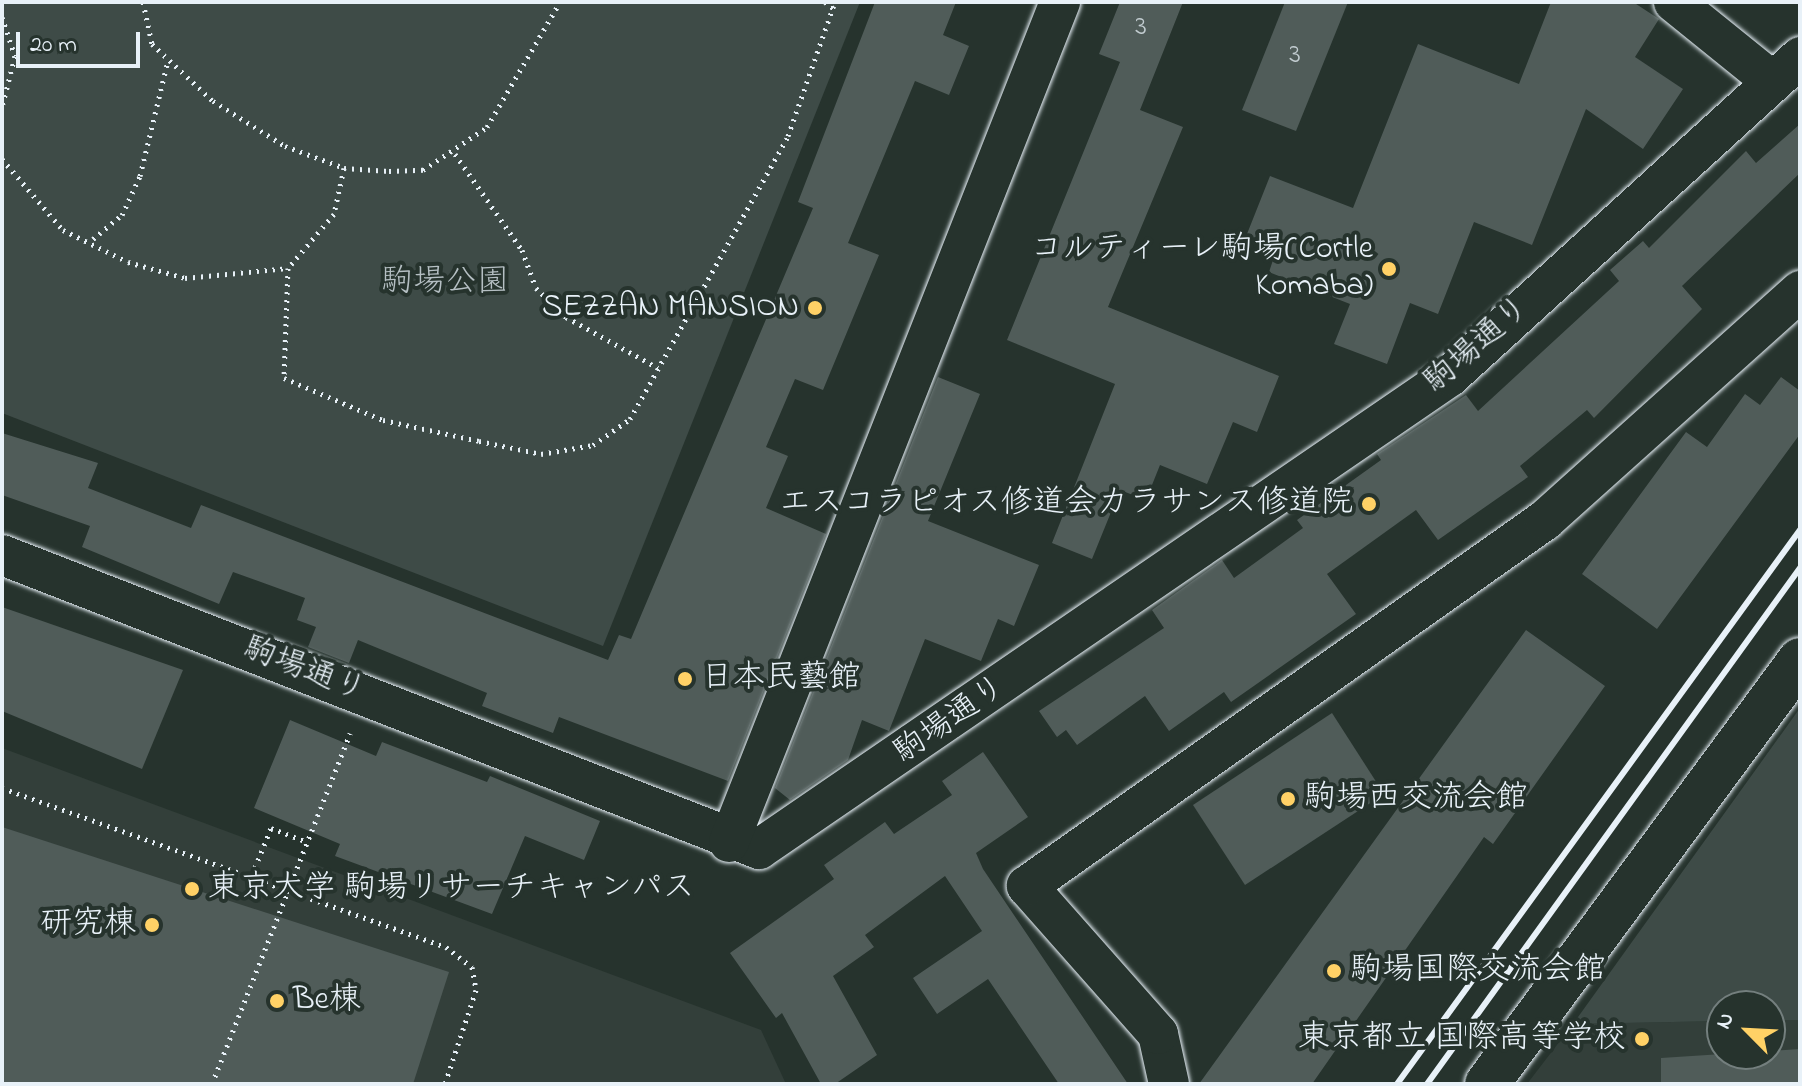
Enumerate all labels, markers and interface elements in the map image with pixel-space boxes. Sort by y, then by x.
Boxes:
house number: 3 [1135,11,1147,45]
scale bar [20,16,144,66]
text: 20 m [30,28,77,63]
house number: 3 [1289,39,1301,73]
place label: コルティーレ駒場(Cortle Komaba) [1029,232,1373,307]
marker: コルティーレ駒場(Cortle Komaba) [1380,260,1398,278]
park label: 駒場公園 [381,264,509,302]
place label: SEZZAN MANSION [542,289,799,327]
street label: 駒場通り [1417,290,1539,402]
marker: SEZZAN MANSION [806,299,824,317]
place label: エスコラピオス修道会カラサンス修道院 [777,485,1353,523]
marker: エスコラピオス修道会カラサンス修道院 [1360,495,1378,513]
street label: 駒場通り [237,630,371,712]
place label: 日本民藝館 [701,660,861,698]
street label: 駒場通り [888,669,1014,773]
marker: 日本民藝館 [676,670,694,688]
place label: 駒場西交流会館 [1304,780,1528,818]
marker: 駒場西交流会館 [1279,790,1297,808]
place label: 東京大学 駒場リサーチキャンパス [208,870,696,908]
marker: 東京大学 駒場リサーチキャンパス [183,880,201,898]
place label: 研究棟 [40,906,136,944]
marker: 研究棟 [143,916,161,934]
place label: 駒場国際交流会館 [1350,952,1606,990]
marker: 駒場国際交流会館 [1325,962,1343,980]
place label: Be棟 [293,982,361,1020]
north arrow [1706,990,1786,1070]
marker: Be棟 [268,992,286,1010]
text: N [1708,1008,1744,1034]
place label: 東京都立 国際高等学校 [1298,1020,1626,1058]
marker: 東京都立 国際高等学校 [1633,1030,1651,1048]

